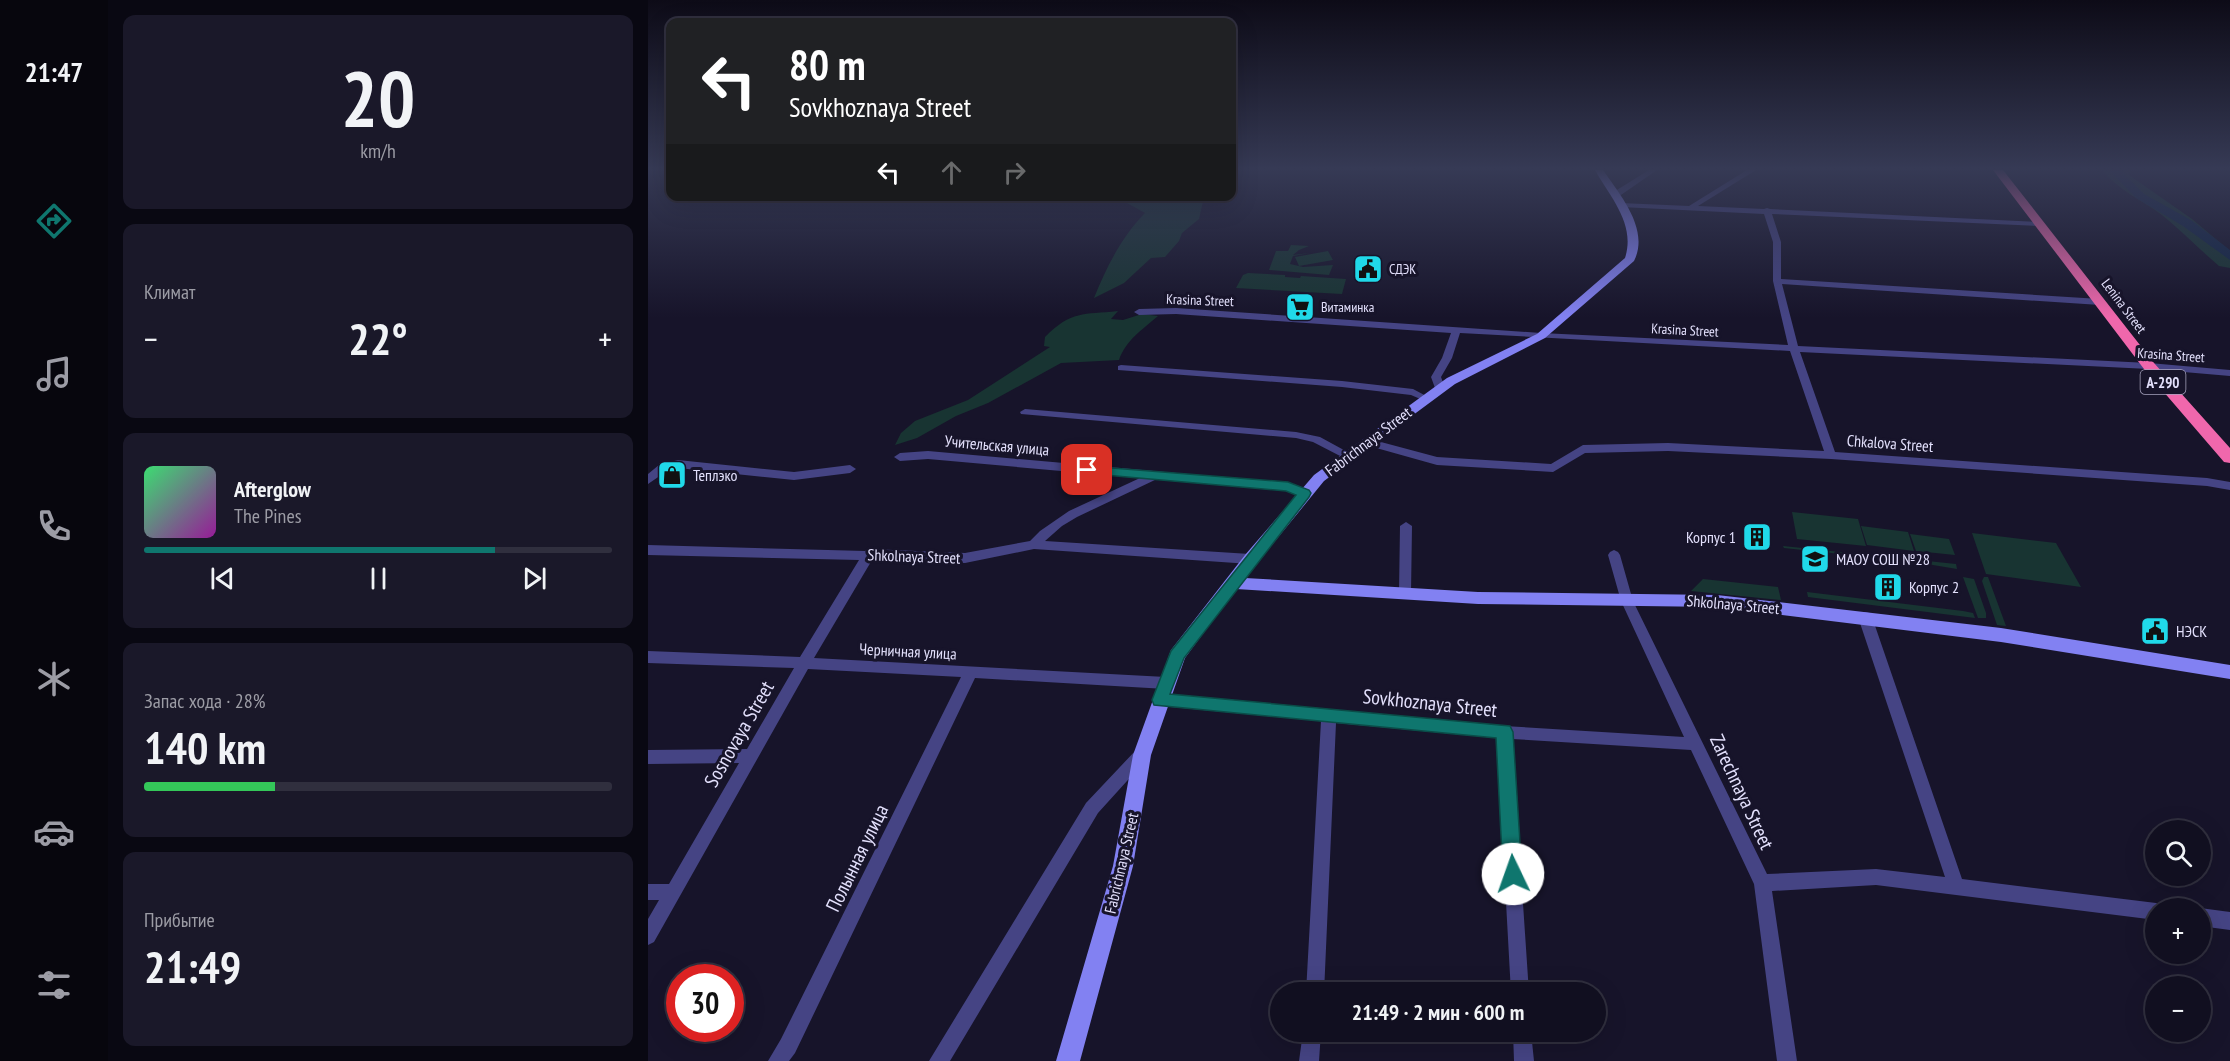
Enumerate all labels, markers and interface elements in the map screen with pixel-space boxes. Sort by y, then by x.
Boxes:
text: 80 m [789,37,866,92]
icon: left [690,42,768,120]
text: 20 [341,48,415,149]
text: 21:47 [25,55,83,89]
text: Sovkhoznaya Street [789,90,971,124]
text: km/h [360,138,396,164]
icon: left [872,156,905,189]
icon: ahead [935,156,968,189]
icon: right [998,156,1031,189]
icon: directions [33,200,75,242]
public building icon: СДЭК [1352,253,1384,285]
place label: СДЭК [1389,260,1416,278]
street label: Lenina Street [2098,275,2150,337]
text: Климат [144,279,195,305]
street label: Krasina Street [1166,290,1234,310]
supermarket icon: Витаминка [1284,291,1316,323]
place label: Витаминка [1321,298,1374,316]
text: 22° [348,309,408,367]
text: − [144,317,158,360]
text: + [598,317,612,360]
street label: Krasina Street [1651,319,1719,341]
street label: Krasina Street [2137,344,2205,366]
icon: music [33,353,75,395]
road number: А-290 [2140,370,2186,394]
street label: Fabrichnaya Street [1321,402,1416,480]
street label: Учительская улица [944,430,1050,460]
street label: Chkalova Street [1846,430,1934,456]
pin [1061,444,1112,495]
icon: arrive [1070,453,1103,486]
shop icon: Теплэко [656,459,688,491]
place label: Теплэко [693,465,738,485]
text: Afterglow [234,475,311,503]
text: The Pines [234,503,301,529]
icon: phone [33,505,75,547]
building icon: Корпус 1 [1741,521,1773,553]
place label: Корпус 1 [1686,527,1736,547]
school or university icon: МАОУ СОШ №28 [1799,543,1831,575]
street label: Shkolnaya Street [867,544,961,568]
place label: МАОУ СОШ №28 [1836,549,1930,569]
icon: previous [206,562,239,595]
icon: pause [362,562,395,595]
icon: next [518,562,551,595]
building icon: Корпус 2 [1872,571,1904,603]
place label: Корпус 2 [1909,577,1959,597]
street label: Shkolnaya Street [1686,590,1781,618]
public building icon: НЭСК [2139,615,2171,647]
place label: НЭСК [2176,621,2207,641]
street label: Черничная улица [859,638,957,664]
icon: climate [33,658,75,700]
street label: Sosnovaya Street [698,676,780,792]
street label: Sovkhoznaya Street [1362,683,1499,723]
text: Запас хода · 28% [144,688,265,714]
text: 140 km [144,718,266,776]
street label: Zarechnaya Street [1704,730,1780,854]
street label: Полынная улица [820,800,894,916]
street label: Fabrichnaya Street [1100,810,1142,915]
icon: car [33,811,75,853]
map controls [2145,820,2211,1042]
button: search [2145,820,2211,886]
position arrow [1481,842,1545,906]
button: + [2145,898,2211,964]
text: Прибытие [144,907,215,933]
text: 21:49 [144,937,241,995]
icon: filters [33,964,75,1006]
speed limit sign: 30 [666,964,744,1042]
button: − [2145,976,2211,1042]
text: 21:49 · 2 мин · 600 m [1352,998,1524,1026]

